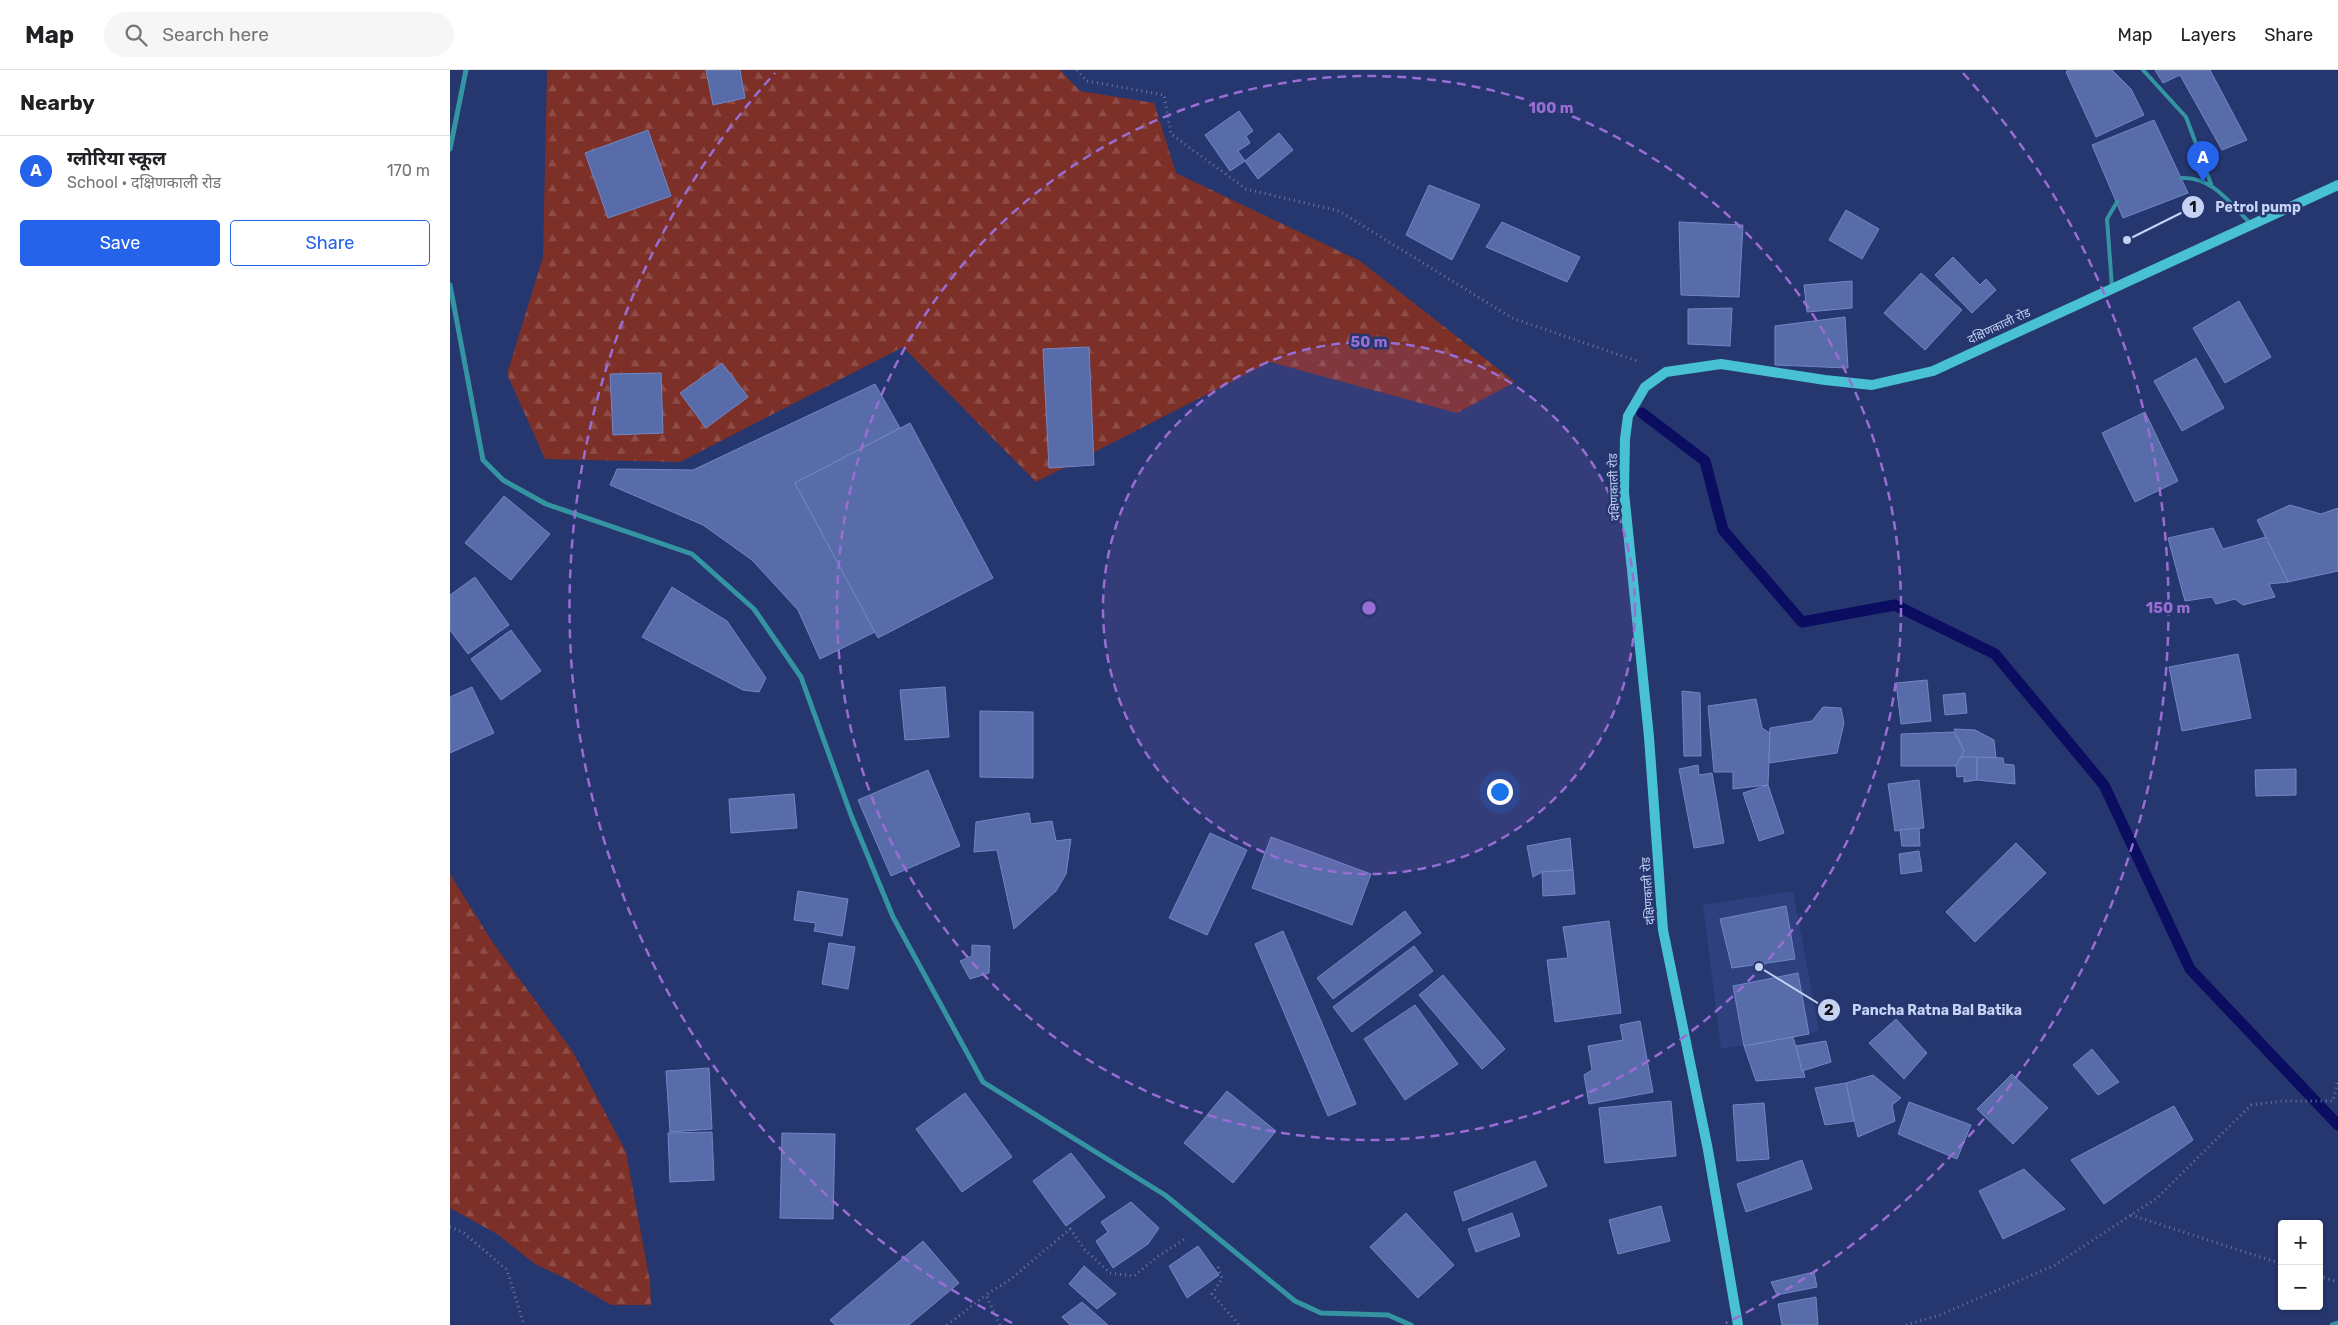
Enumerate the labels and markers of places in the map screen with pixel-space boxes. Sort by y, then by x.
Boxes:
pin: A [2187,141,2219,182]
callout: Petrol pump [2180,192,2311,221]
centre of rings [1360,599,1378,617]
callout: Pancha Ratna Bal Batika [1817,995,2032,1024]

